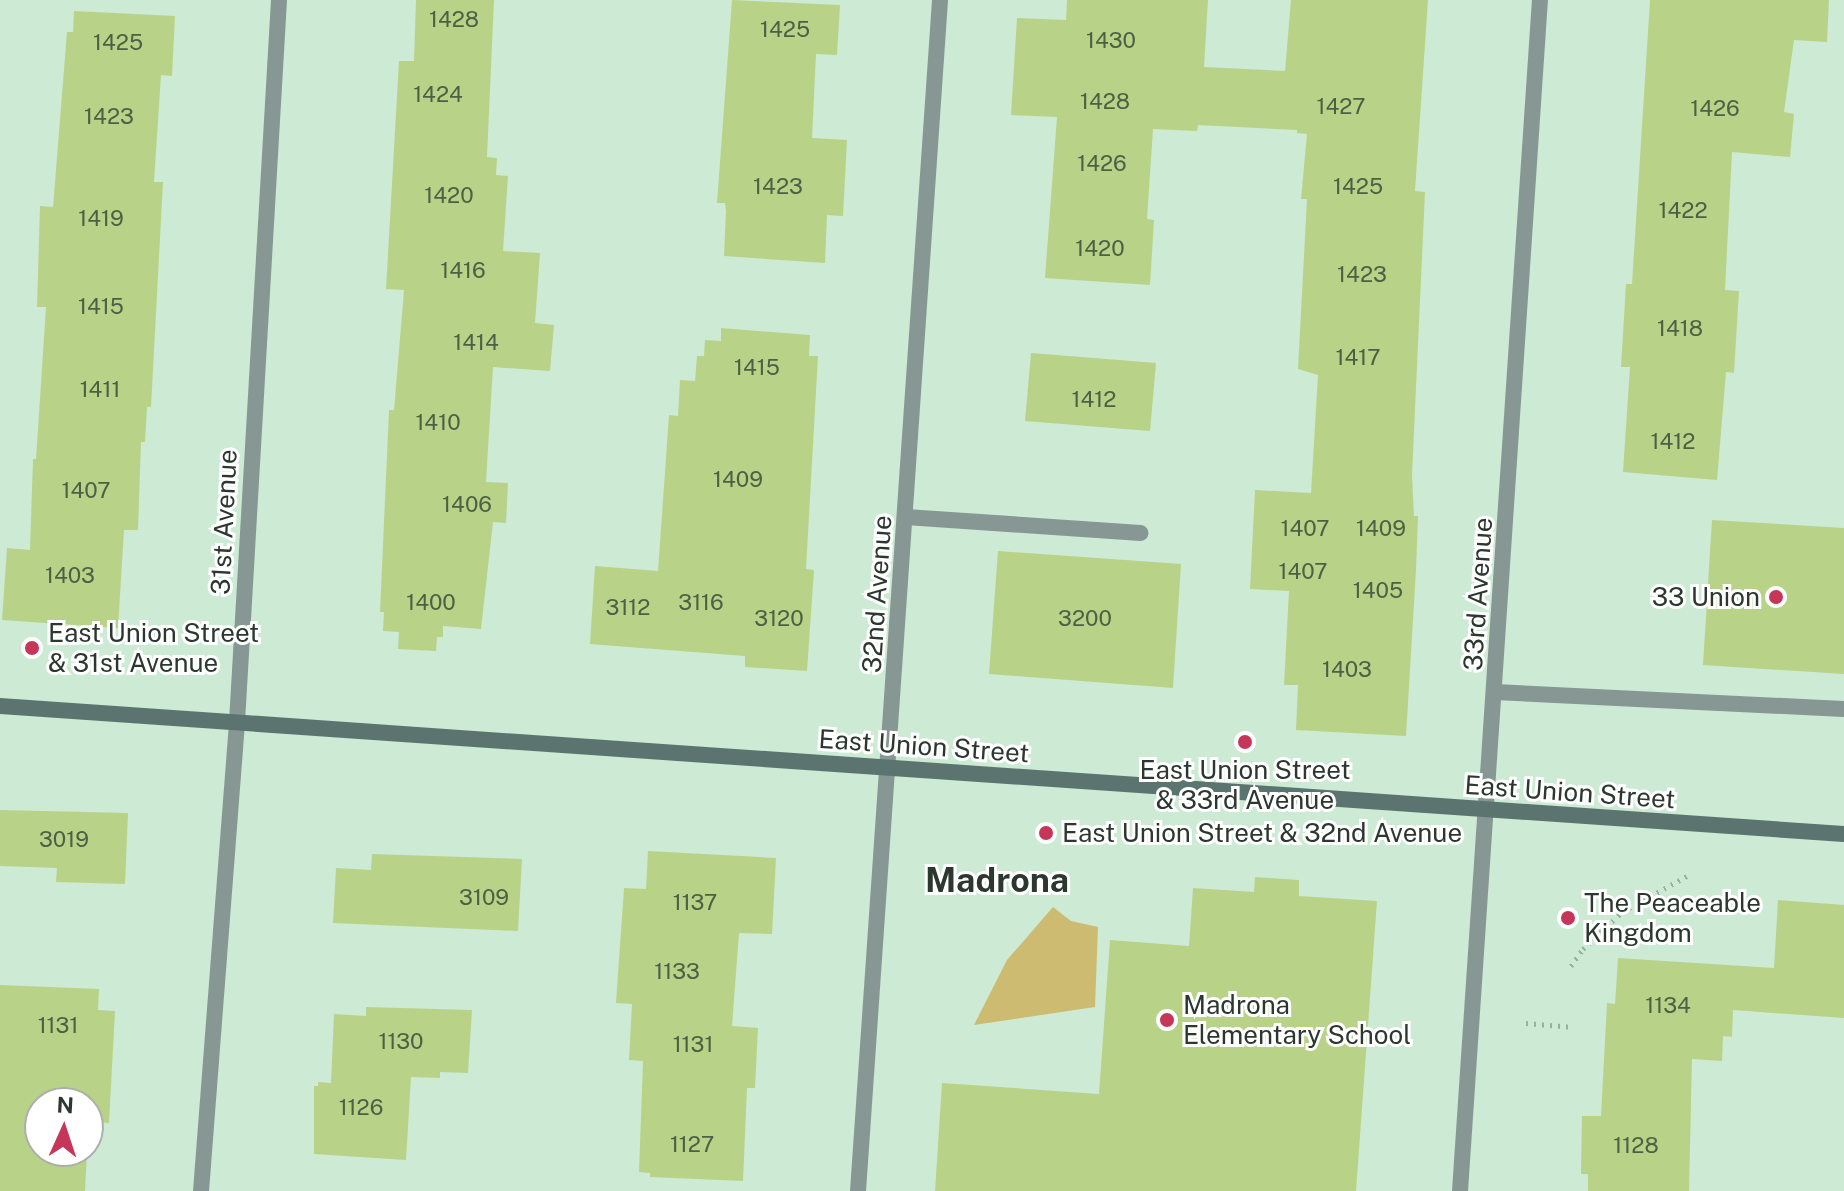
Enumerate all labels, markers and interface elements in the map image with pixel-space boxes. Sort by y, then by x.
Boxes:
house number: 1428 [429,7,479,33]
house number: 1425 [760,17,810,43]
house number: 1430 [1086,28,1136,54]
house number: 1425 [93,30,143,56]
house number: 1424 [413,82,463,108]
house number: 1428 [1080,89,1130,115]
house number: 1427 [1316,94,1366,120]
house number: 1426 [1690,96,1740,122]
house number: 1423 [84,104,134,130]
house number: 1426 [1077,151,1127,177]
house number: 1423 [753,174,803,200]
house number: 1425 [1333,174,1383,200]
house number: 1420 [424,183,474,209]
house number: 1422 [1658,198,1708,224]
house number: 1419 [78,206,124,232]
house number: 1420 [1075,236,1125,262]
house number: 1416 [440,258,486,284]
house number: 1423 [1337,262,1387,288]
house number: 1415 [78,294,124,320]
house number: 1418 [1657,316,1703,342]
house number: 1414 [453,330,499,356]
house number: 1417 [1336,345,1380,371]
house number: 1415 [734,355,780,381]
house number: 1411 [80,377,120,403]
house number: 1412 [1072,387,1116,413]
house number: 1410 [415,410,461,436]
house number: 1412 [1651,429,1695,455]
street label: 31st Avenue [205,449,243,595]
house number: 1409 [713,467,763,493]
house number: 1407 [61,478,111,504]
house number: 1406 [442,492,492,518]
street label: 32nd Avenue [856,514,898,674]
house number: 1407 [1280,516,1330,542]
house number: 1409 [1356,516,1406,542]
street label: 33rd Avenue [1457,516,1499,672]
house number: 1407 [1278,559,1328,585]
house number: 1403 [45,563,95,589]
house number: 1405 [1353,578,1403,604]
place label: 33 Union [1652,581,1760,613]
marker: 33 Union [1767,588,1785,606]
house number: 1400 [406,590,456,616]
house number: 3116 [678,590,724,616]
house number: 3112 [606,595,650,621]
house number: 3120 [754,606,804,632]
house number: 3200 [1058,606,1112,632]
place label: East Union Street & 31st Avenue [48,617,259,678]
marker: East Union Street & 31st Avenue [23,639,41,657]
house number: 1403 [1322,657,1372,683]
street label: East Union Street [818,723,1030,769]
marker: East Union Street & 33rd Avenue [1236,733,1254,751]
place label: East Union Street & 33rd Avenue [1139,754,1351,816]
street label: East Union Street [1464,769,1676,815]
place label: East Union Street & 32nd Avenue [1062,817,1462,849]
marker: East Union Street & 32nd Avenue [1037,824,1055,842]
house number: 3019 [39,827,89,853]
district label: Madrona [925,861,1069,901]
house number: 3109 [459,885,509,911]
place label: The Peaceable Kingdom [1584,887,1761,948]
house number: 1137 [673,890,717,916]
marker: The Peaceable Kingdom [1559,909,1577,927]
house number: 1133 [654,959,700,985]
place label: Madrona Elementary School [1183,989,1411,1050]
house number: 1134 [1645,993,1691,1019]
marker: Madrona Elementary School [1158,1011,1176,1029]
house number: 1131 [38,1013,78,1039]
house number: 1130 [378,1029,424,1055]
house number: 1131 [673,1032,713,1058]
north arrow [24,1087,104,1167]
text: N [56,1092,74,1118]
house number: 1126 [339,1095,383,1121]
house number: 1127 [670,1132,714,1158]
house number: 1128 [1613,1133,1659,1159]

